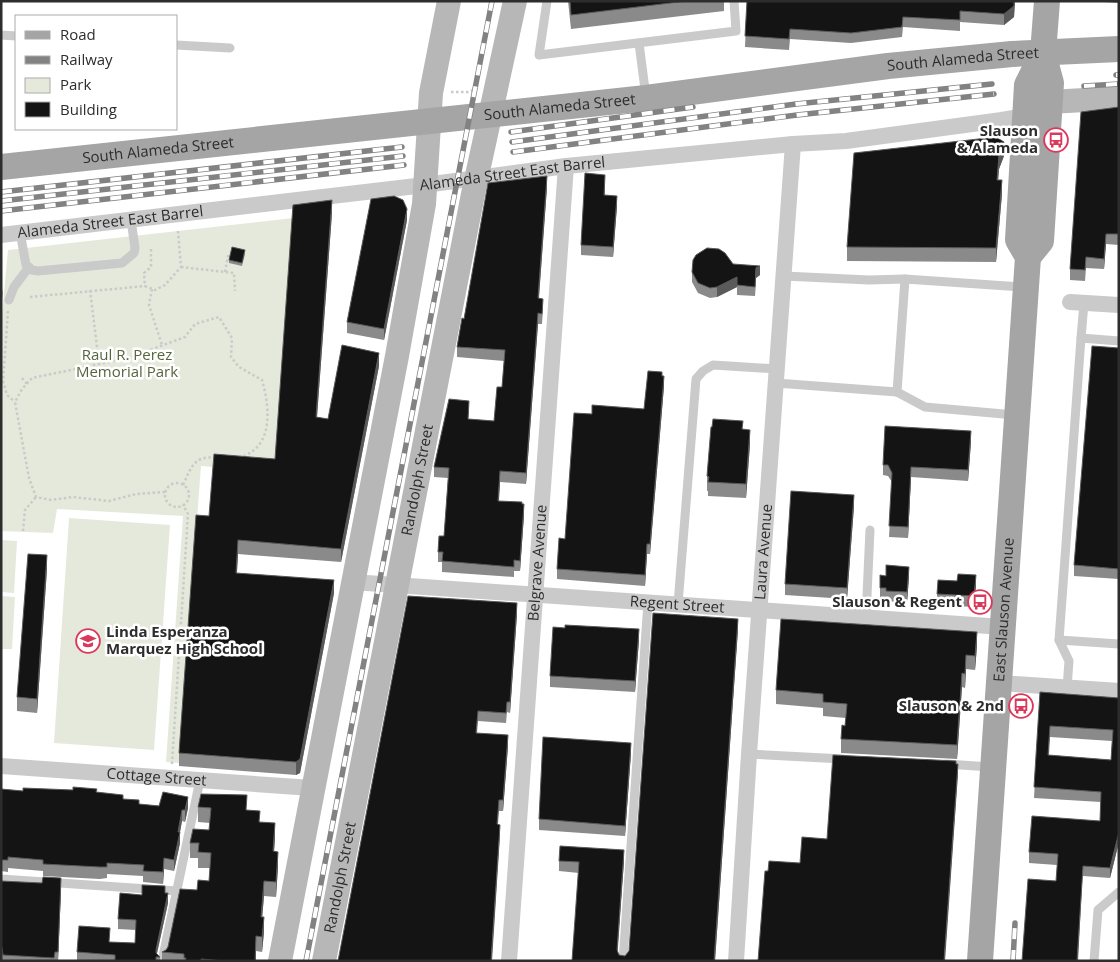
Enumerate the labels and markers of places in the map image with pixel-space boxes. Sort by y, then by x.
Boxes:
place label: Slauson & Alameda [957,120,1038,157]
bus stop icon: Slauson & Alameda [1043,127,1069,153]
bus stop icon: Slauson & Regent [967,589,993,615]
place label: Slauson & Regent [832,591,962,611]
place label: Linda Esperanza Marquez High School [106,621,263,658]
school or university icon: Linda Esperanza Marquez High School [75,628,101,654]
bus stop icon: Slauson & 2nd [1008,693,1034,719]
place label: Slauson & 2nd [899,695,1004,715]

